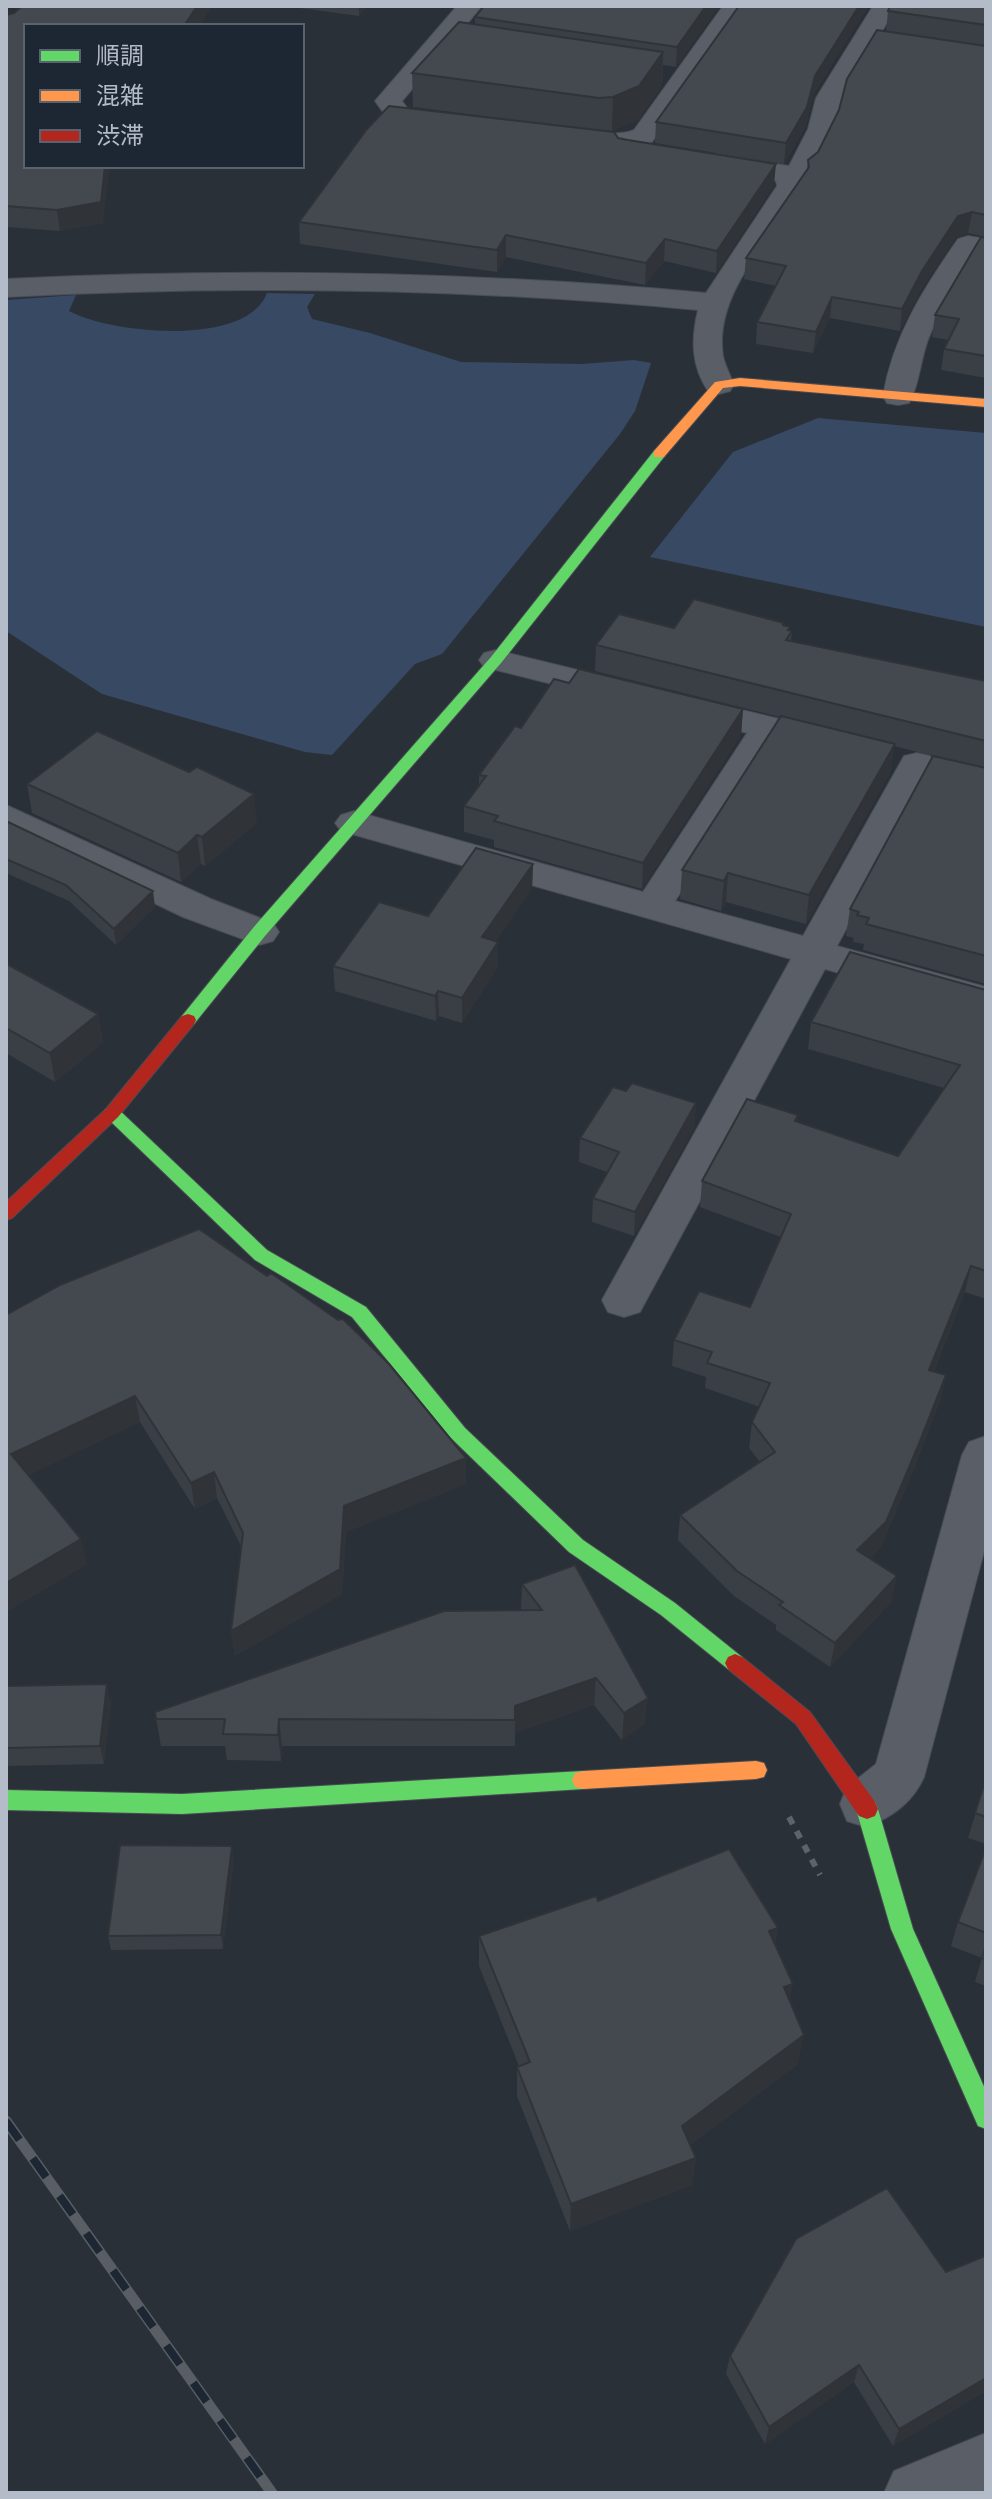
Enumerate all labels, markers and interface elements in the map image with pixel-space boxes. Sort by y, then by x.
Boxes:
legend [24,24,304,168]
text: 順調 [96,42,144,70]
text: 混雑 [96,82,144,110]
text: 渋滞 [96,122,144,150]

